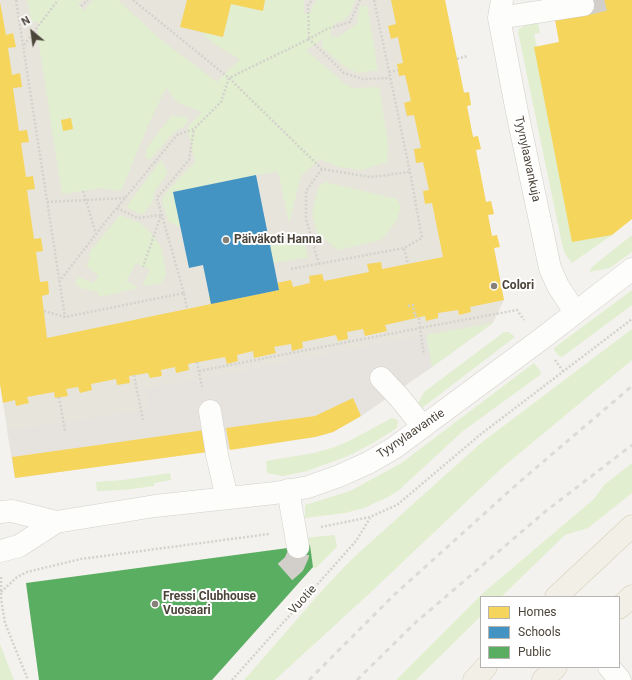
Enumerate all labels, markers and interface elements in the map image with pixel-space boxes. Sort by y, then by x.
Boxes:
north arrow [12,12,52,52]
text: N [19,14,32,29]
street label: Tyynylaavankuja [511,115,543,203]
place label: Päiväkoti Hanna [234,233,322,247]
marker: Päiväkoti Hanna [221,235,231,245]
place label: Colori [502,279,534,293]
marker: Colori [489,281,499,291]
street label: Tyynylaavantie [374,406,448,462]
street label: Vuotie [286,582,320,618]
place label: Fressi Clubhouse Vuosaari [163,590,256,618]
legend [480,596,620,668]
marker: Fressi Clubhouse Vuosaari [150,599,160,609]
text: Homes [518,605,556,619]
text: Schools [518,625,561,639]
text: Public [518,645,551,659]

